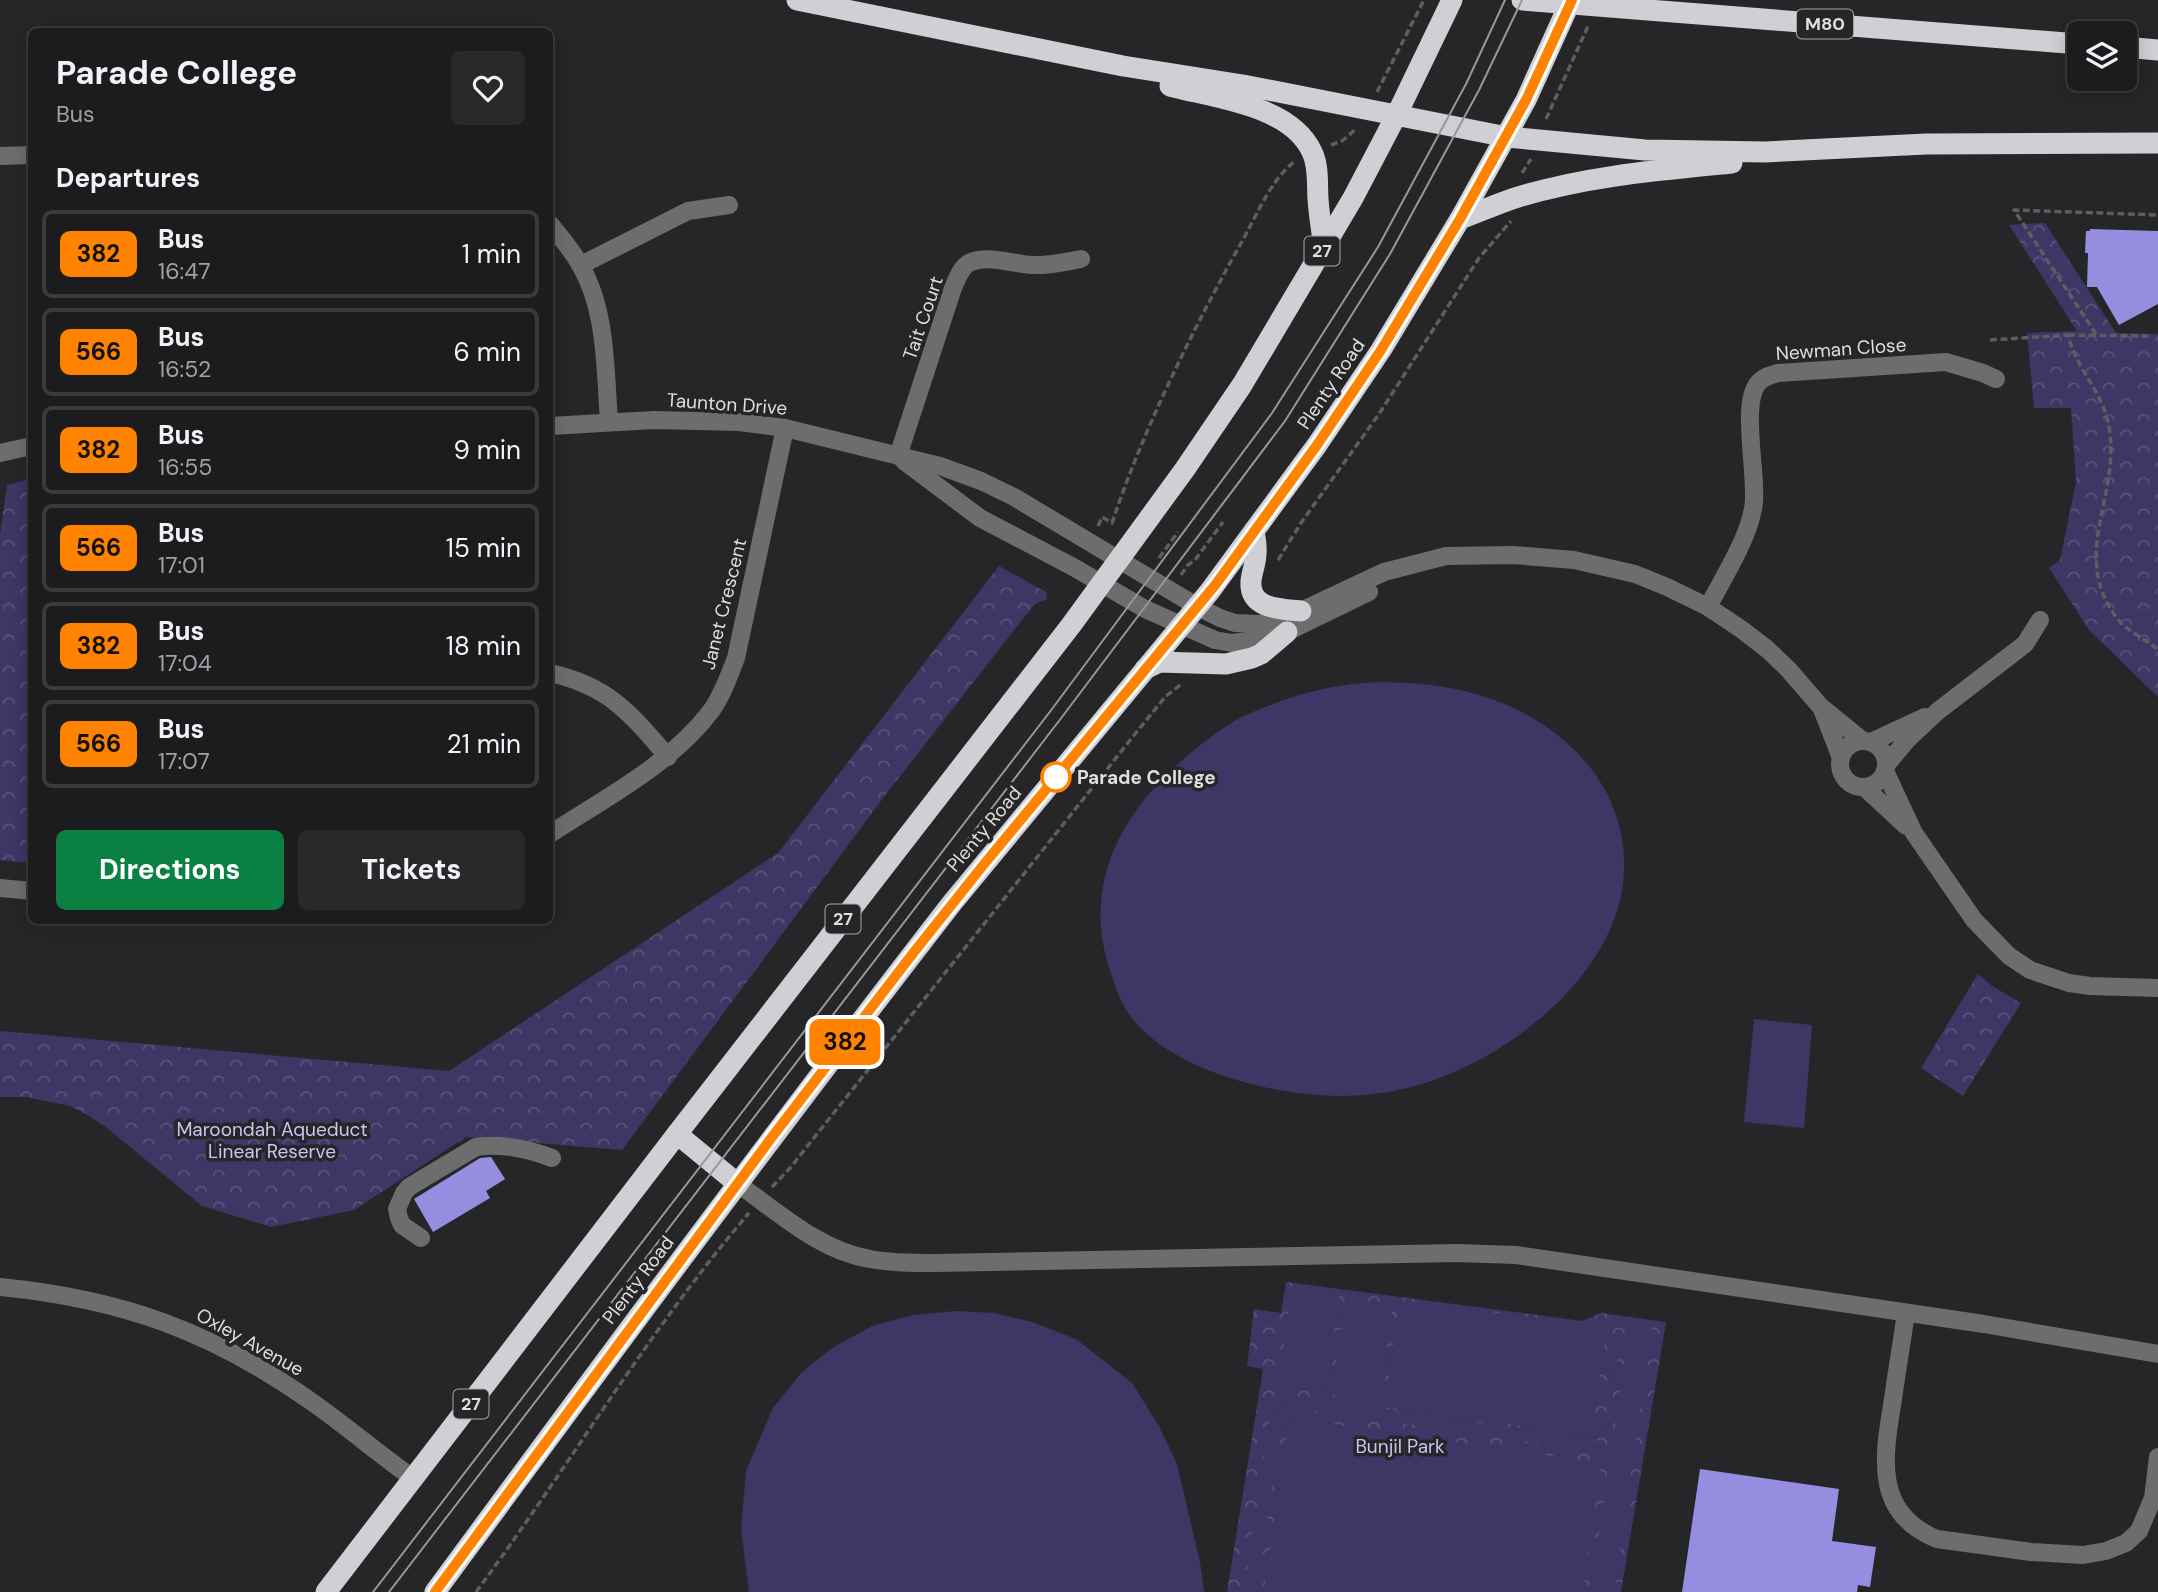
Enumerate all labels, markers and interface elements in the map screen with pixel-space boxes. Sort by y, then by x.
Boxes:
road number: M80 [1797,9,1853,38]
map controls [2067,21,2137,91]
button: layers [2067,21,2137,91]
text: Parade College [56,51,297,94]
button: heart [451,51,525,125]
text: Bus [56,99,95,129]
text: Departures [56,161,200,195]
text: Bus [158,222,204,256]
road number: 27 [1304,236,1340,265]
text: 1 min [462,237,521,271]
text: 382 [77,238,120,269]
text: 16:47 [158,256,211,286]
street label: Tait Court [897,273,949,363]
text: Bus [158,320,204,354]
street label: Newman Close [1775,332,1907,366]
street label: Plenty Road [1291,334,1371,434]
text: 6 min [453,335,521,369]
text: 566 [76,336,121,367]
text: 16:52 [158,354,211,384]
street label: Taunton Drive [666,387,788,421]
text: Bus [158,418,204,452]
text: 9 min [453,433,521,467]
text: 382 [77,434,120,465]
text: 16:55 [158,452,212,482]
text: Bus [158,516,204,550]
text: 15 min [446,531,521,565]
text: 566 [76,532,121,563]
street label: Janet Crescent [696,536,752,672]
text: 17:01 [158,550,205,580]
text: Bus [158,614,204,648]
text: 18 min [446,629,521,663]
text: 382 [77,630,120,661]
text: 17:04 [158,648,212,678]
text: Bus [158,712,204,746]
text: 21 min [447,727,521,761]
text: 566 [76,728,121,759]
text: 17:07 [158,746,210,776]
marker: Parade College [1041,762,1071,792]
place label: Parade College [1077,765,1216,790]
street label: Plenty Road [941,781,1027,877]
button: Directions [56,830,284,910]
button: Tickets [298,830,525,910]
road number: 27 [826,904,860,934]
line badge: 382 [805,1019,885,1065]
text: 382 [823,1026,867,1057]
park label: Maroondah Aqueduct Linear Reserve [176,1117,368,1164]
street label: Plenty Road [597,1231,679,1329]
street label: Oxley Avenue [192,1302,308,1382]
road number: 27 [454,1390,489,1419]
park label: Bunjil Park [1355,1434,1445,1459]

